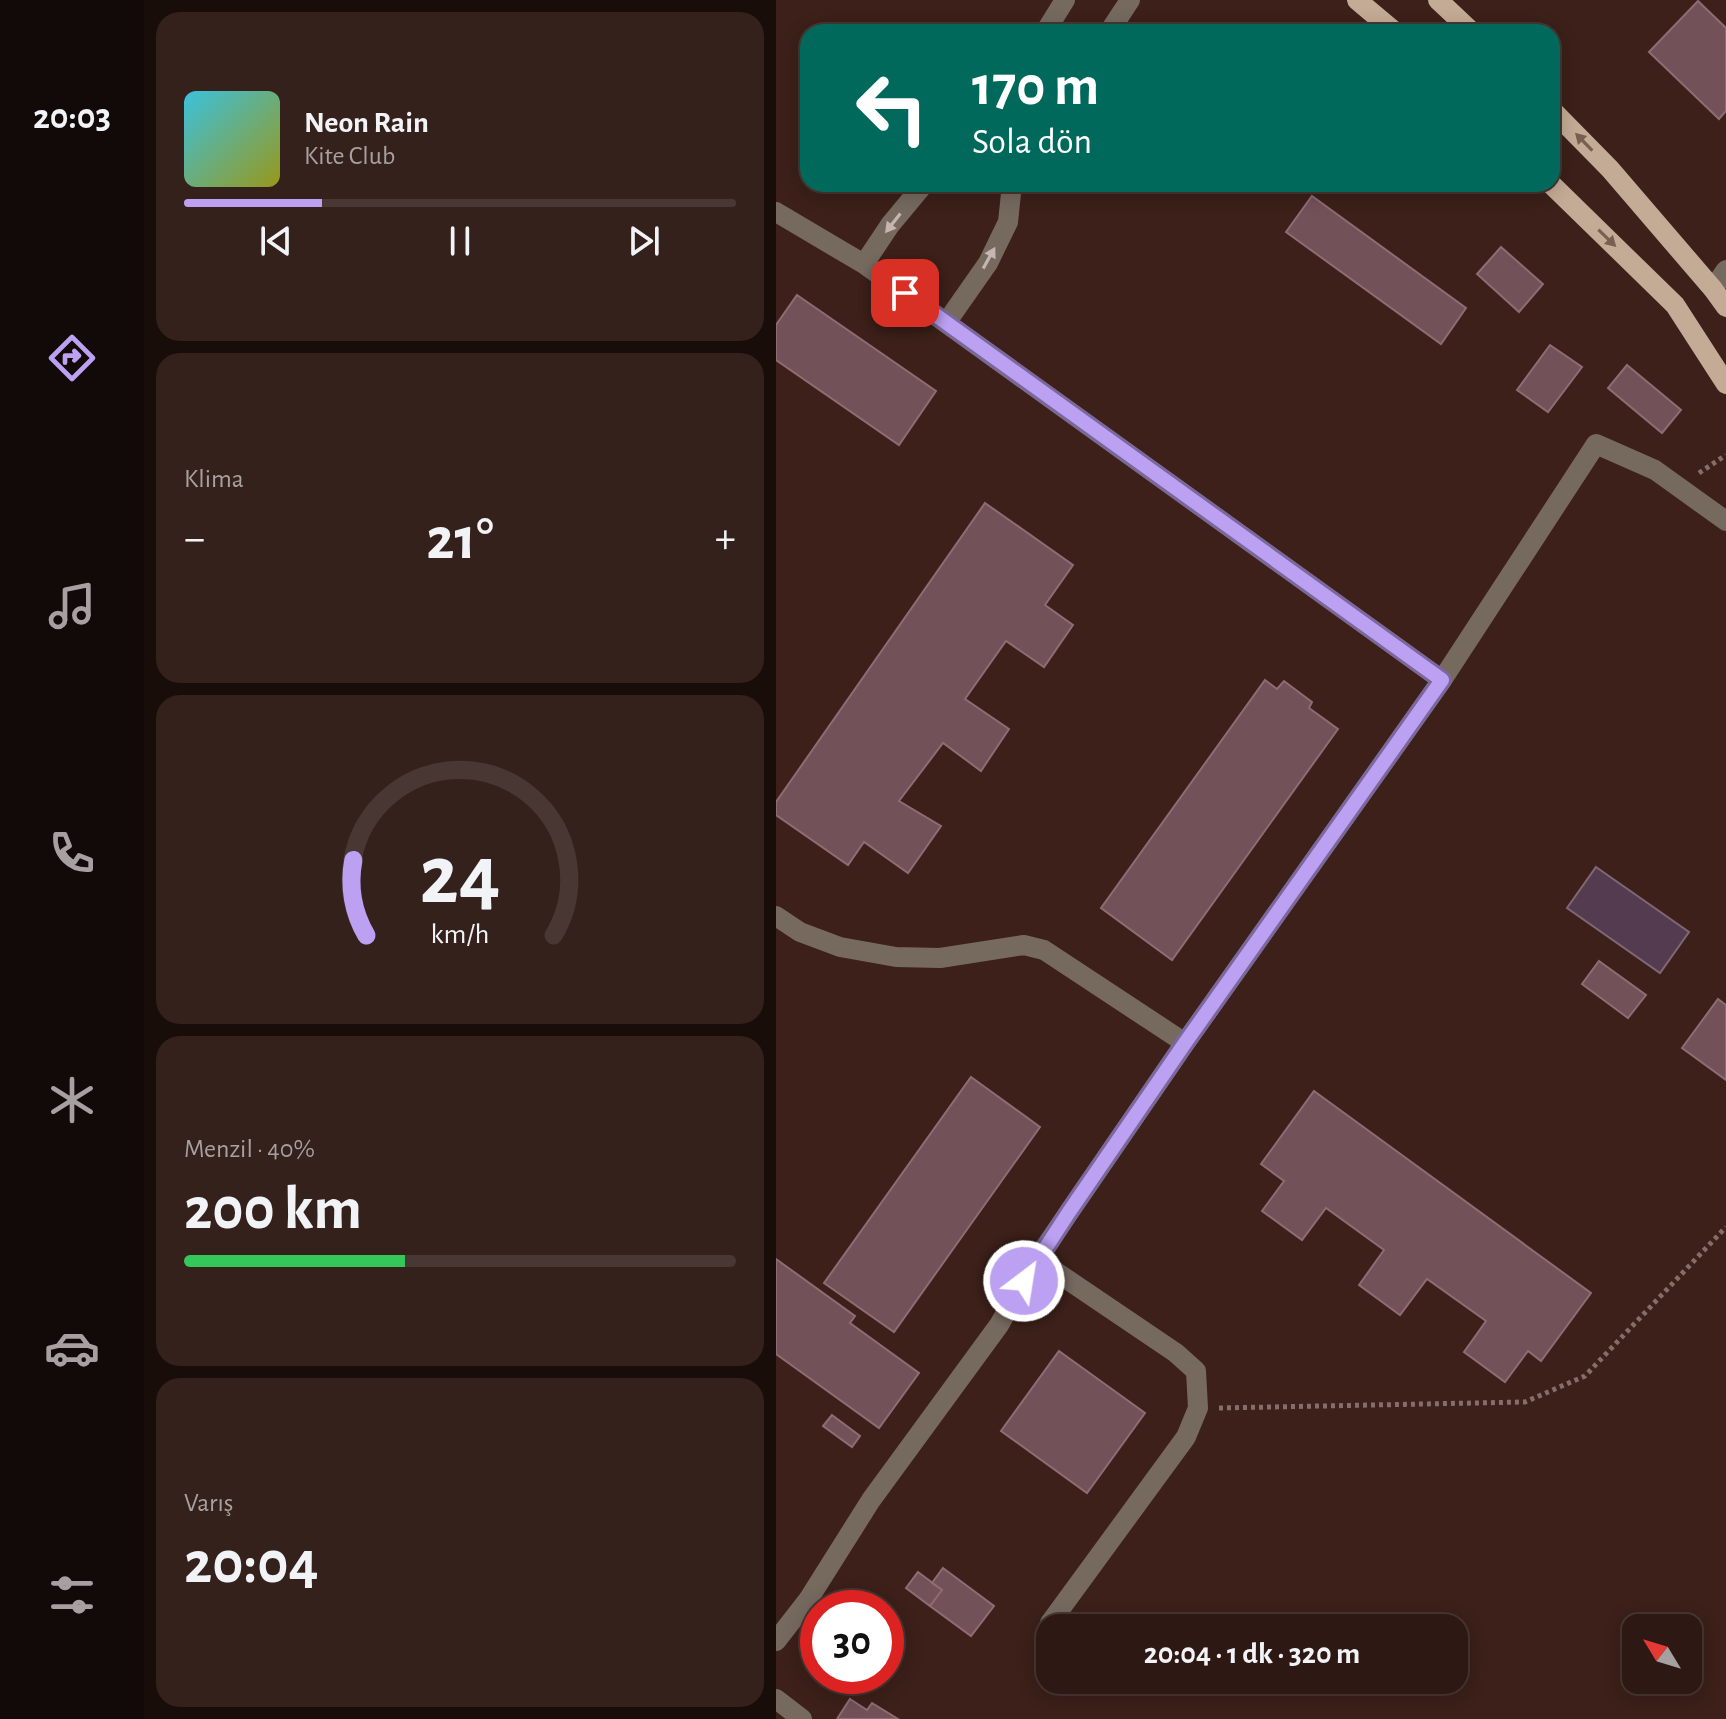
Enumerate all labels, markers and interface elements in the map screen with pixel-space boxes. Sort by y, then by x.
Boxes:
icon: left [840,56,944,160]
text: 170 m [972,59,1099,115]
text: 20:03 [33,99,111,135]
text: Neon Rain [304,108,429,138]
text: Sola dön [972,124,1092,160]
one-way arrow [1575,133,1594,152]
text: Kite Club [304,143,395,169]
one-way arrow [885,213,901,233]
icon: previous [254,219,298,263]
icon: pause [438,219,482,263]
icon: next [622,219,666,263]
one-way arrow [1597,229,1616,247]
one-way arrow [982,247,996,269]
pin [871,259,939,327]
icon: arrive [883,271,927,315]
icon: directions [44,330,100,386]
text: Klima [184,466,244,492]
text: 21° [426,510,494,570]
text: − [184,517,205,561]
text: + [715,517,736,561]
icon: music [44,578,100,634]
icon: phone [44,825,100,881]
text: 24 [419,834,501,918]
text: km/h [431,920,489,949]
icon: climate [44,1072,100,1128]
text: Menzil · 40% [184,1136,315,1162]
text: 200 km [184,1180,362,1240]
position arrow [982,1239,1066,1323]
icon: car [44,1320,100,1376]
text: Varış [184,1490,233,1516]
text: 20:04 [184,1534,319,1594]
icon: filters [44,1567,100,1623]
speed limit sign: 30 [800,1590,904,1694]
north arrow [1622,1614,1702,1694]
map controls [1622,1614,1702,1694]
text: 20:04 · 1 dk · 320 m [1144,1639,1360,1669]

